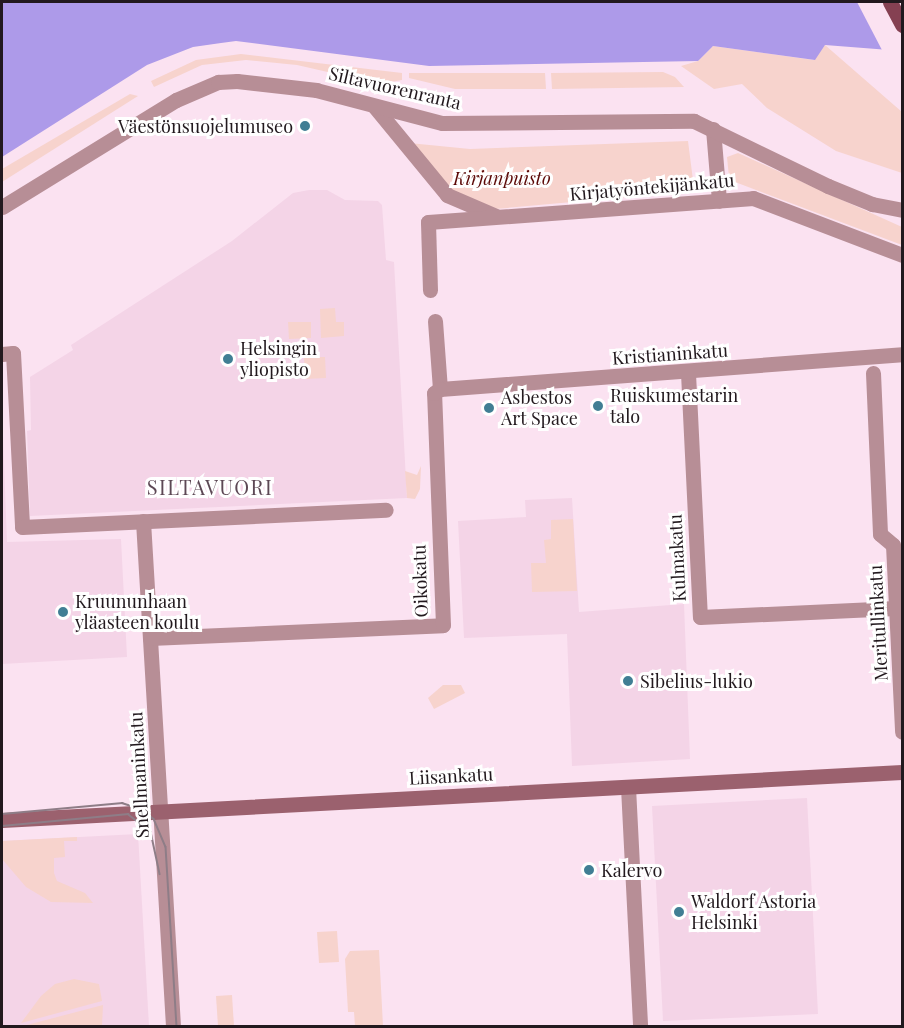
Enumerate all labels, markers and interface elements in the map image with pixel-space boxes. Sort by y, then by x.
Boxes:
street label: Siltavuorenranta [327,62,463,114]
place label: Väestönsuojelumuseo [118,115,293,137]
marker: Väestönsuojelumuseo [298,119,312,133]
park label: Kirjanpuisto [453,167,551,189]
street label: Kirjatyöntekijänkatu [569,169,735,205]
place label: Helsingin yliopisto [240,338,317,380]
street label: Kristianinkatu [611,339,729,369]
marker: Helsingin yliopisto [221,352,235,366]
place label: Ruiskumestarin talo [610,385,738,428]
place label: Asbestos Art Space [501,387,578,430]
marker: Ruiskumestarin talo [591,399,605,413]
marker: Asbestos Art Space [482,401,496,415]
district label: SILTAVUORI [147,474,273,498]
street label: Kulmakatu [664,514,690,602]
street label: Oikokatu [408,544,432,618]
street label: Meritullinkatu [864,564,892,682]
place label: Kruununhaan yläasteen koulu [75,591,200,634]
marker: Kruununhaan yläasteen koulu [56,605,70,619]
place label: Sibelius-lukio [640,670,753,692]
marker: Sibelius-lukio [621,674,635,688]
street label: Snellmaninkatu [125,711,153,839]
street label: Liisankatu [408,763,494,789]
place label: Kalervo [601,859,662,881]
marker: Kalervo [582,863,596,877]
place label: Waldorf Astoria Helsinki [691,891,817,934]
marker: Waldorf Astoria Helsinki [672,905,686,919]

